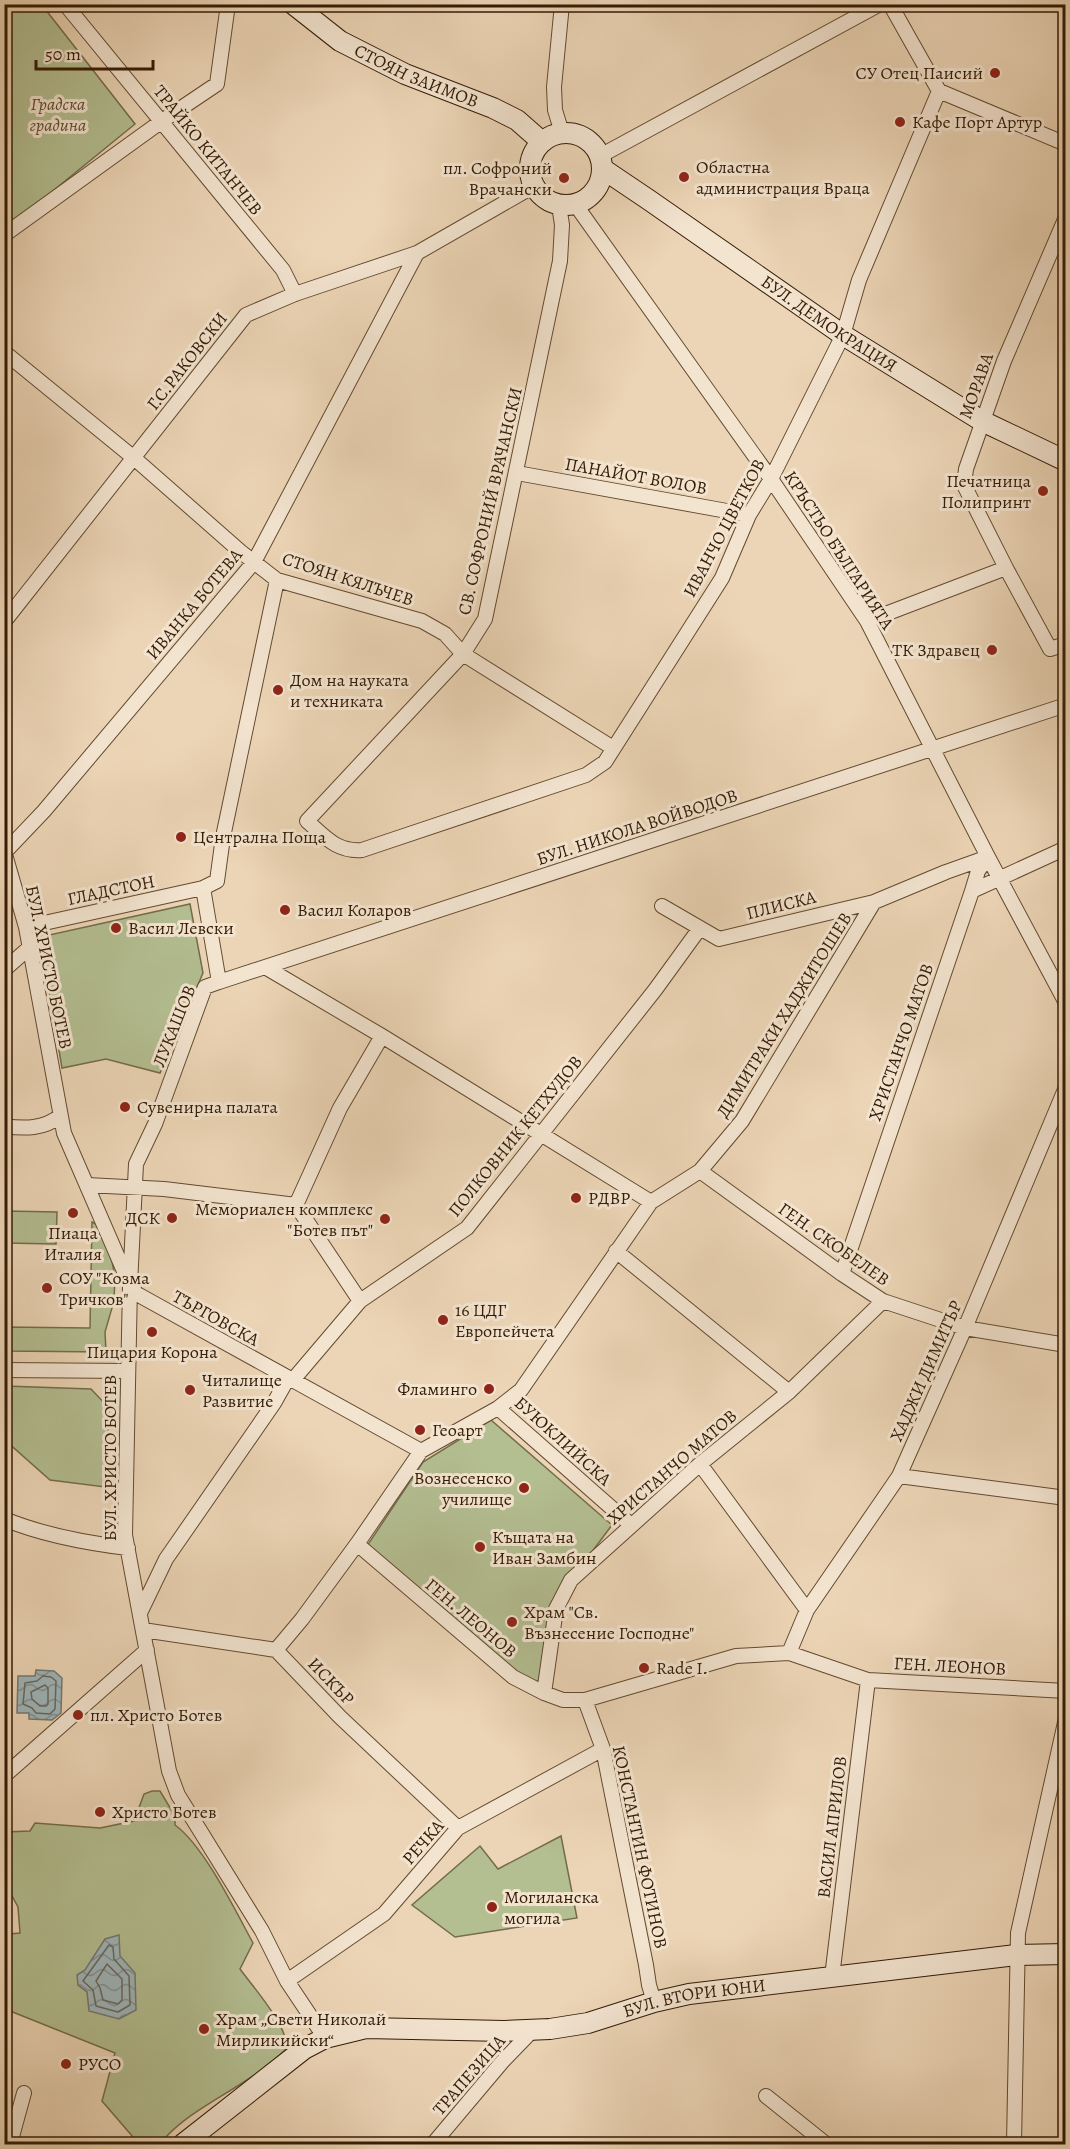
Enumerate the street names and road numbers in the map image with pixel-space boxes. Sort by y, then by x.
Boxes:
street label: СТОЯН ЗАИМОВ [350,38,482,113]
street label: ТРАЙКО КИТАНЧЕВ [148,80,268,220]
street label: БУЛ. ДЕМОКРАЦИЯ [756,270,902,378]
street label: Г.С.РАКОВСКИ [141,307,233,415]
street label: МОРАВА [953,349,999,422]
street label: СВ. СОФРОНИЙ ВРАЧАНСКИ [452,385,528,617]
street label: ПАНАЙОТ ВОЛОВ [563,452,709,500]
street label: ИВАНЧО ЦВЕТКОВ [677,455,771,601]
street label: КРЪСТЬО БЪЛГАРИЯТА [779,466,900,635]
street label: ИВАНКА БОТЕВА [140,543,248,665]
street label: СТОЯН КЯЛЪЧЕВ [279,546,417,612]
street label: БУЛ. НИКОЛА ВОЙВОДОВ [533,783,741,871]
street label: ГЛАДСТОН [65,869,157,911]
street label: БУЛ. ХРИСТО БОТЕВ [20,883,78,1051]
street label: ПЛИСКА [744,885,819,925]
street label: ДИМИТРАКИ ХАДЖИТОШЕВ [711,908,857,1122]
street label: ХРИСТАНЧО МАТОВ [863,960,939,1124]
street label: ЛУКАШОВ [147,982,201,1070]
street label: ПОЛКОВНИК КЕТХУДОВ [442,1050,588,1222]
street label: ГЕН. СКОБЕЛЕВ [774,1197,894,1291]
street label: ТЪРГОВСКА [168,1284,264,1352]
street label: ХАДЖИ ДИМИТЪР [884,1297,968,1445]
street label: БУЛ. ХРИСТО БОТЕВ [98,1375,122,1541]
street label: БУЮКЛИЙСКА [509,1391,617,1491]
street label: ХРИСТАНЧО МАТОВ [602,1404,742,1530]
street label: ГЕН. ЛЕОНОВ [420,1573,522,1663]
street label: ГЕН. ЛЕОНОВ [893,1651,1007,1681]
street label: ИСКЪР [302,1652,360,1710]
street label: КОНСТАНТИН ФОТИНОВ [607,1743,673,1951]
street label: ВАСИЛ АПРИЛОВ [811,1755,853,1899]
street label: РЕЧКА [397,1814,450,1870]
street label: БУЛ. ВТОРИ ЮНИ [620,1973,767,2023]
street label: ТРАПЕЗИЦА [427,2029,511,2120]

